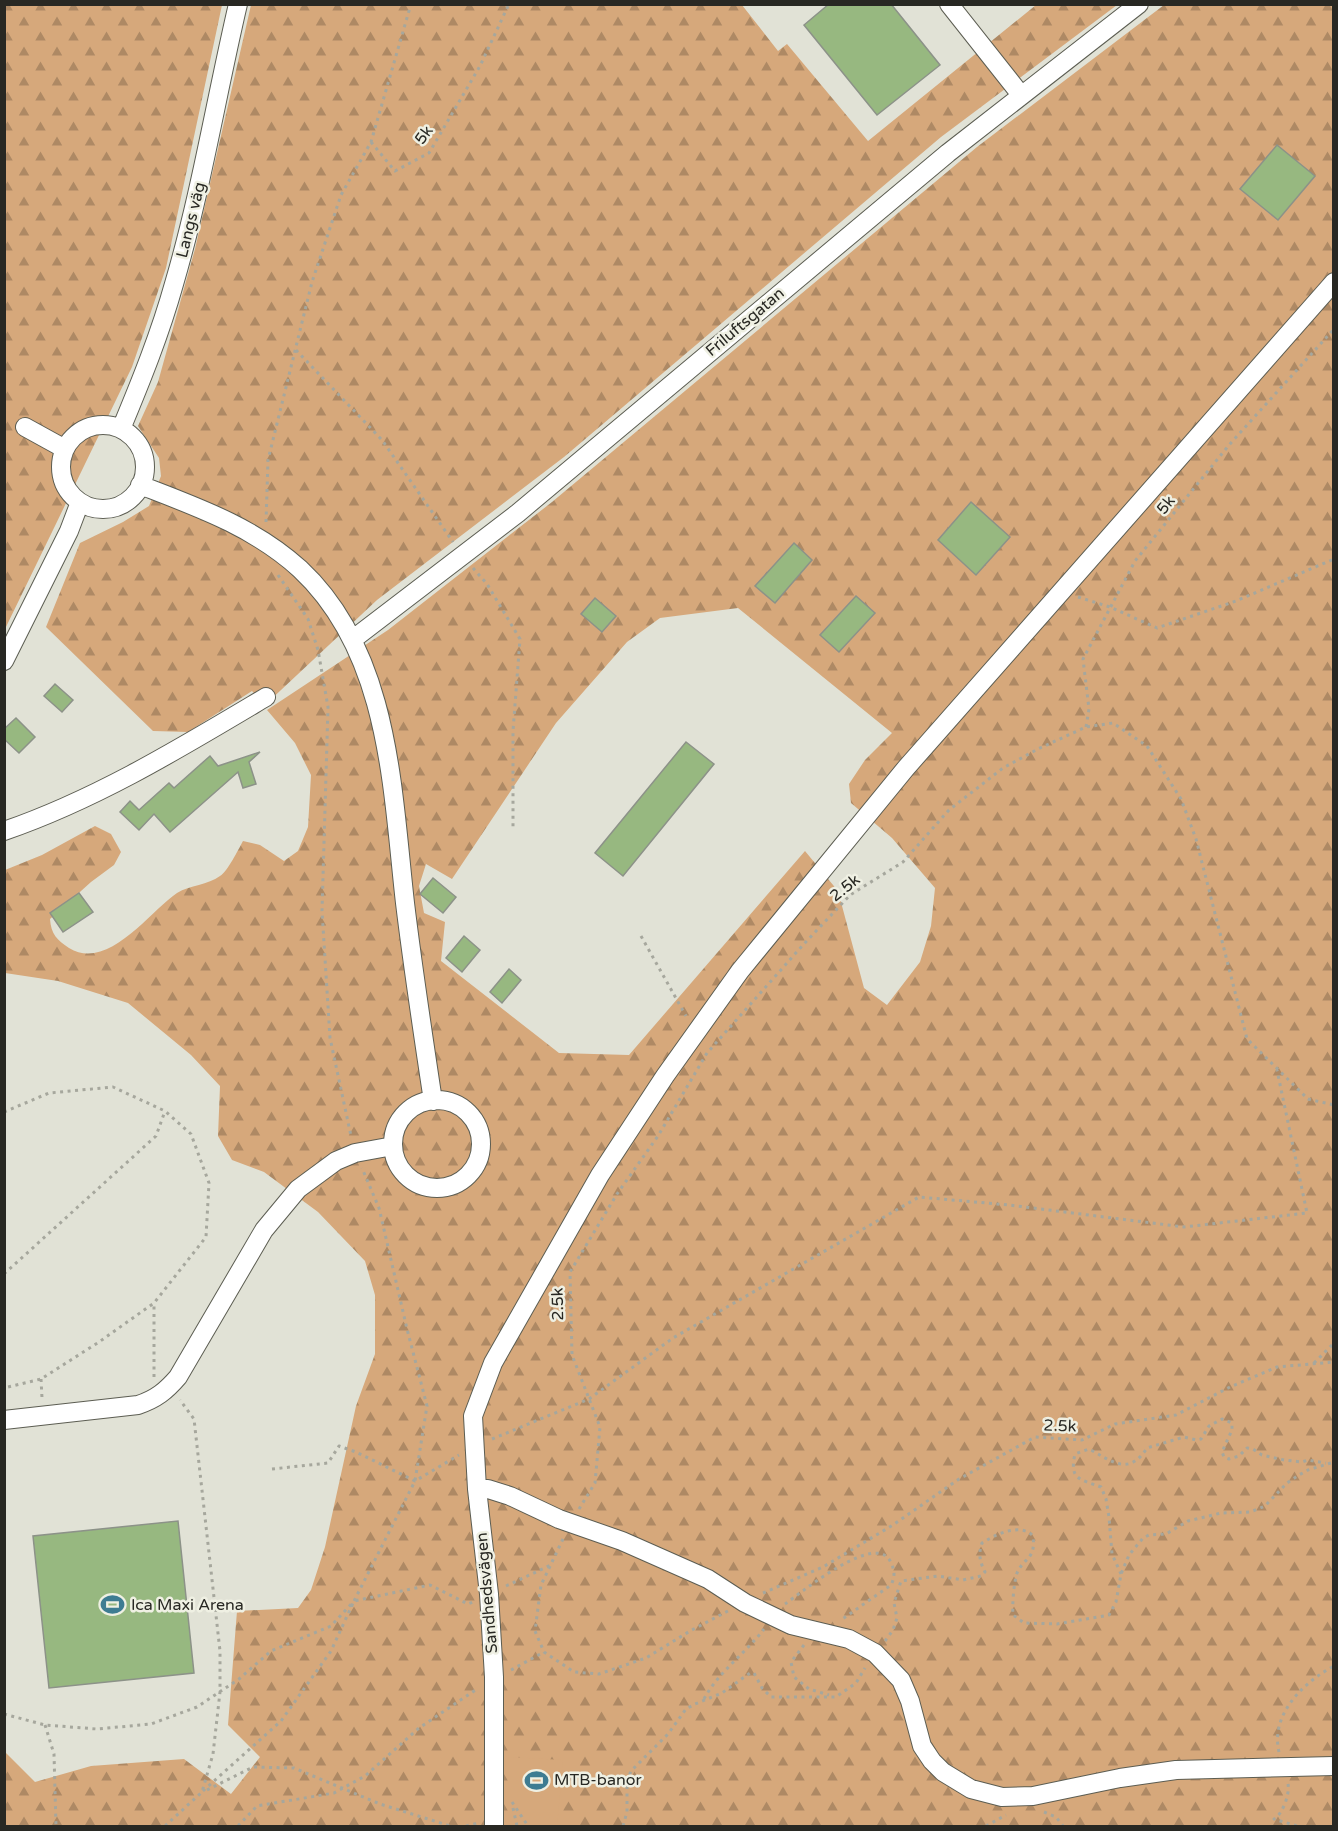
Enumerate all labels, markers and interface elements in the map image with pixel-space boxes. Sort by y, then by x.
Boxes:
street label: 5k [410,121,438,148]
street label: Langs väg [172,180,210,260]
street label: Friluftsgatan [702,283,788,361]
street label: 5k [1152,491,1180,519]
street label: 2.5k [826,870,864,906]
street label: 2.5k [548,1287,568,1321]
street label: 2.5k [1043,1415,1077,1437]
street label: Sandhedsvägen [472,1532,502,1654]
sports icon: Ica Maxi Arena [100,1592,126,1618]
place label: Ica Maxi Arena [131,1595,244,1615]
sports icon: MTB-banor [523,1767,549,1793]
place label: MTB-banor [554,1770,642,1790]

